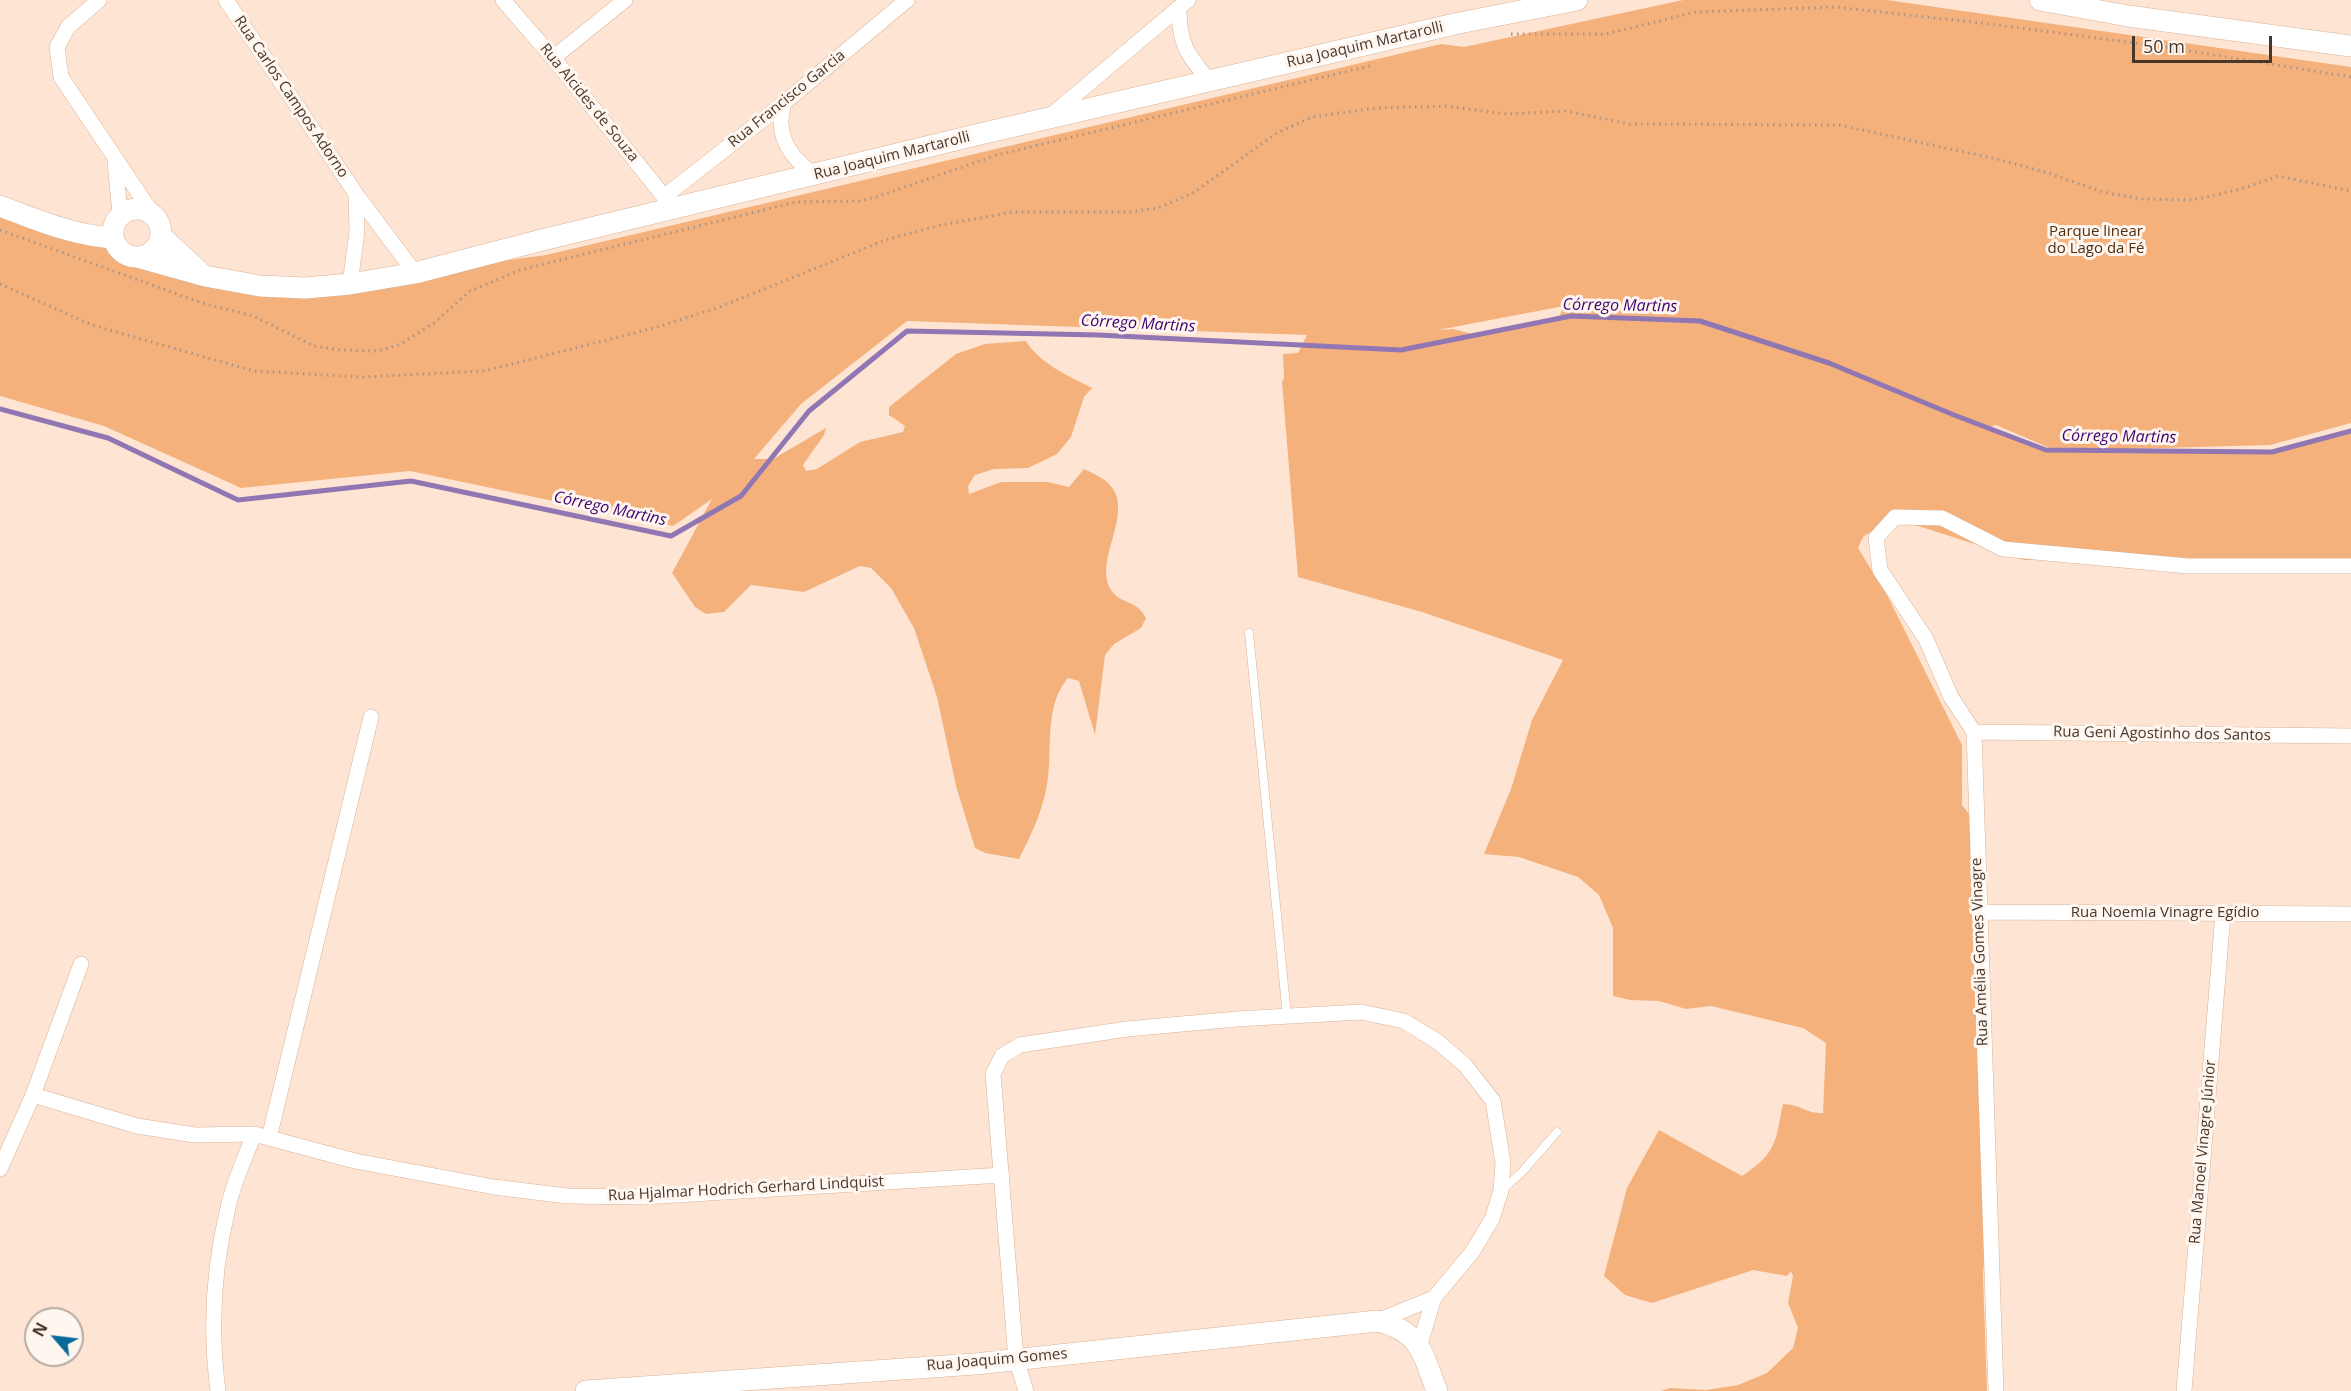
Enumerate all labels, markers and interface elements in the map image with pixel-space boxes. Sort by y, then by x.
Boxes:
street label: Rua Carlos Campos Adorno [230,13,352,181]
street label: Rua Joaquim Martarolli [1285,18,1445,72]
scale bar [2135,24,2274,62]
text: 50 m [2143,34,2185,58]
street label: Rua Alcides de Souza [536,40,642,166]
street label: Rua Francisco Garcia [725,46,849,152]
street label: Rua Joaquim Martarolli [812,128,972,184]
park label: Parque linear do Lago da Fé [2048,223,2144,258]
water label: Córrego Martins [1563,295,1677,317]
water label: Córrego Martins [1080,311,1196,337]
water label: Córrego Martins [2062,426,2176,448]
water label: Córrego Martins [552,488,668,530]
street label: Rua Geni Agostinho dos Santos [2053,723,2271,745]
street label: Rua Amélia Gomes Vinagre [1968,857,1992,1047]
street label: Rua Noemia Vinagre Egídio [2071,904,2259,922]
street label: Rua Manoel Vinagre Júnior [2186,1059,2220,1245]
street label: Rua Hjalmar Hodrich Gerhard Lindquist [608,1173,884,1205]
north arrow [24,1307,84,1367]
text: N [27,1319,53,1340]
street label: Rua Joaquim Gomes [926,1345,1068,1375]

